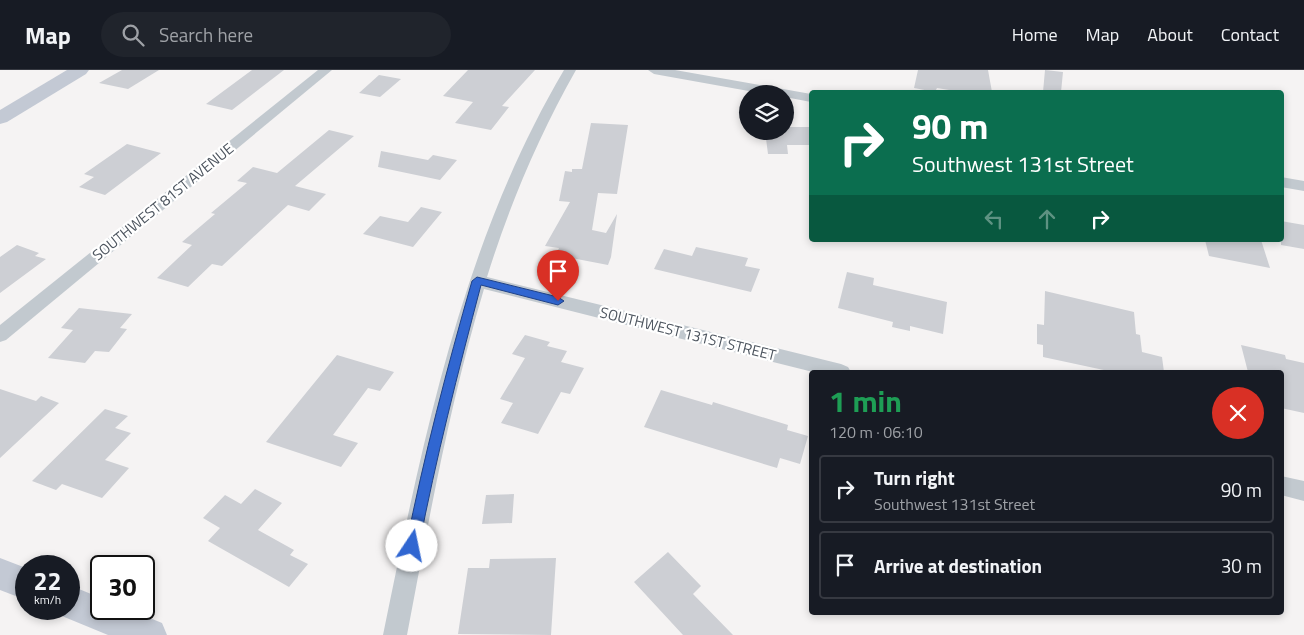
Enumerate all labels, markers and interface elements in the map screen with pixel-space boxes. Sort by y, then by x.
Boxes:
search box [101,12,451,57]
text: Map [25,17,71,53]
text: Search here [159,20,253,49]
icon: search [119,21,147,49]
text: Home [1012,21,1058,48]
text: Map [1086,21,1119,48]
text: About [1147,21,1193,48]
text: Contact [1221,21,1279,48]
map controls [739,85,794,140]
button: layers [739,85,794,140]
text: 90 m [912,99,988,153]
icon: right [829,110,894,175]
street label: SOUTHWEST 81ST AVENUE [87,137,238,266]
text: Southwest 131st Street [912,147,1134,181]
icon: left [980,205,1008,233]
icon: ahead [1033,205,1061,233]
icon: right [1086,205,1114,233]
pin [537,250,579,301]
icon: arrive [544,257,572,285]
street label: SOUTHWEST 131ST STREET [598,300,779,367]
text: 1 min [829,378,902,424]
button: close [1212,387,1264,439]
text: 120 m · 06:10 [829,420,923,444]
text: Turn right [874,463,955,492]
icon: right [831,475,859,503]
text: 90 m [1221,475,1262,504]
text: Southwest 131st Street [874,492,1035,516]
position arrow [385,519,437,571]
icon: arrive [831,551,859,579]
text: Arrive at destination [874,551,1042,580]
text: 30 m [1221,551,1262,580]
speed limit sign: 30 [90,555,155,620]
text: 22 [33,562,62,600]
text: km/h [34,590,61,609]

